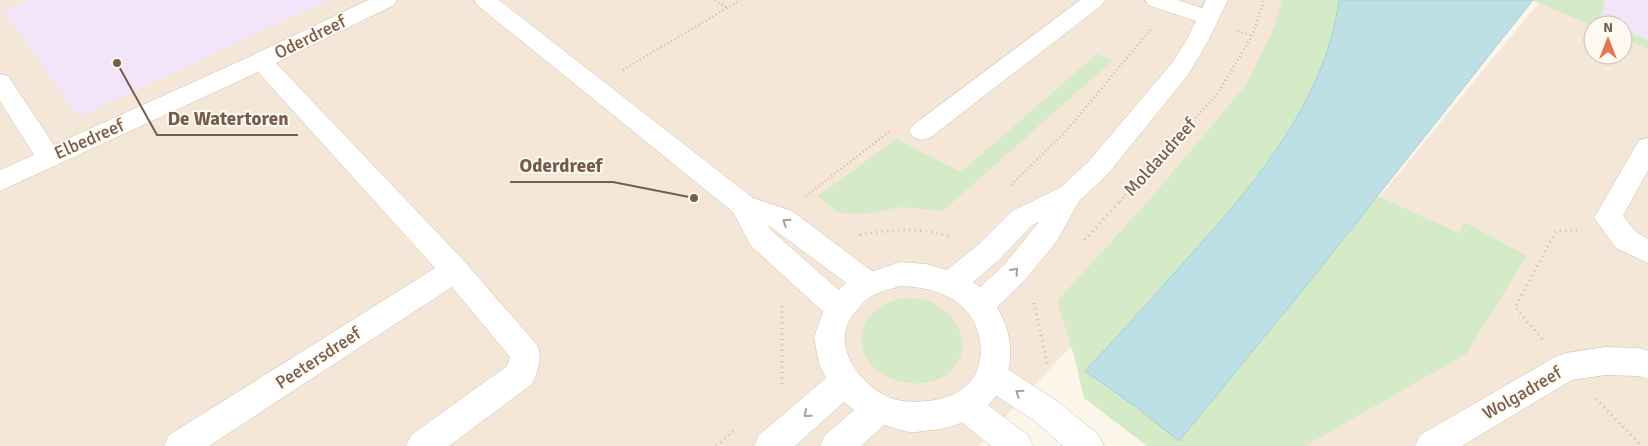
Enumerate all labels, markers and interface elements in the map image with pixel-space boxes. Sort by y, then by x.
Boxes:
street label: Oderdreef [271,10,350,64]
north arrow [1583,15,1633,65]
text: N [1603,19,1613,36]
callout: De Watertoren [157,101,298,135]
text: De Watertoren [167,107,289,131]
street label: Moldaudreef [1119,113,1201,201]
street label: Elbedreef [51,114,128,164]
callout: Oderdreef [510,148,613,182]
text: Oderdreef [520,154,604,178]
one-way arrow [782,219,791,229]
one-way arrow [1009,268,1018,277]
street label: Peetersdreef [271,322,366,394]
street label: Wolgadreef [1479,361,1566,424]
one-way arrow [1015,390,1024,400]
one-way arrow [804,409,813,418]

